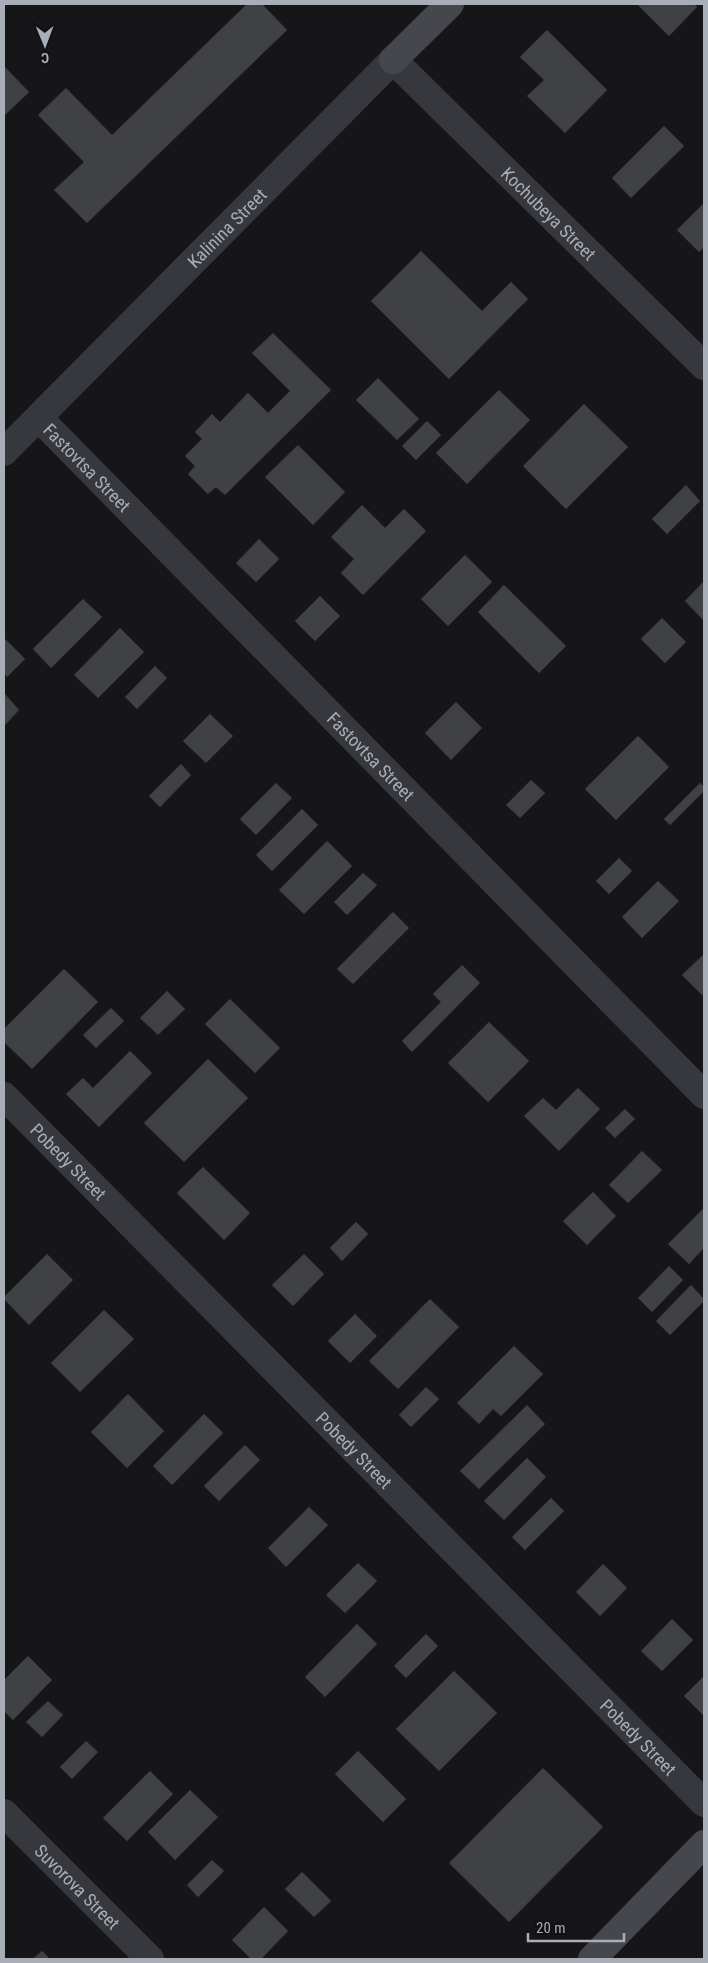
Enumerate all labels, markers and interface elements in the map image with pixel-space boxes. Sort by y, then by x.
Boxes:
north arrow [20,20,70,70]
text: С [41,50,49,66]
street label: Kochubeya Street [497,162,600,264]
street label: Kalinina Street [183,184,270,272]
street label: Fastovtsa Street [39,419,135,516]
street label: Fastovtsa Street [323,708,419,805]
street label: Pobedy Street [26,1119,111,1204]
street label: Pobedy Street [312,1407,397,1492]
street label: Pobedy Street [596,1694,681,1780]
street label: Suvorova Street [31,1840,124,1933]
scale bar [528,1910,624,1942]
text: 20 m [536,1919,566,1937]

